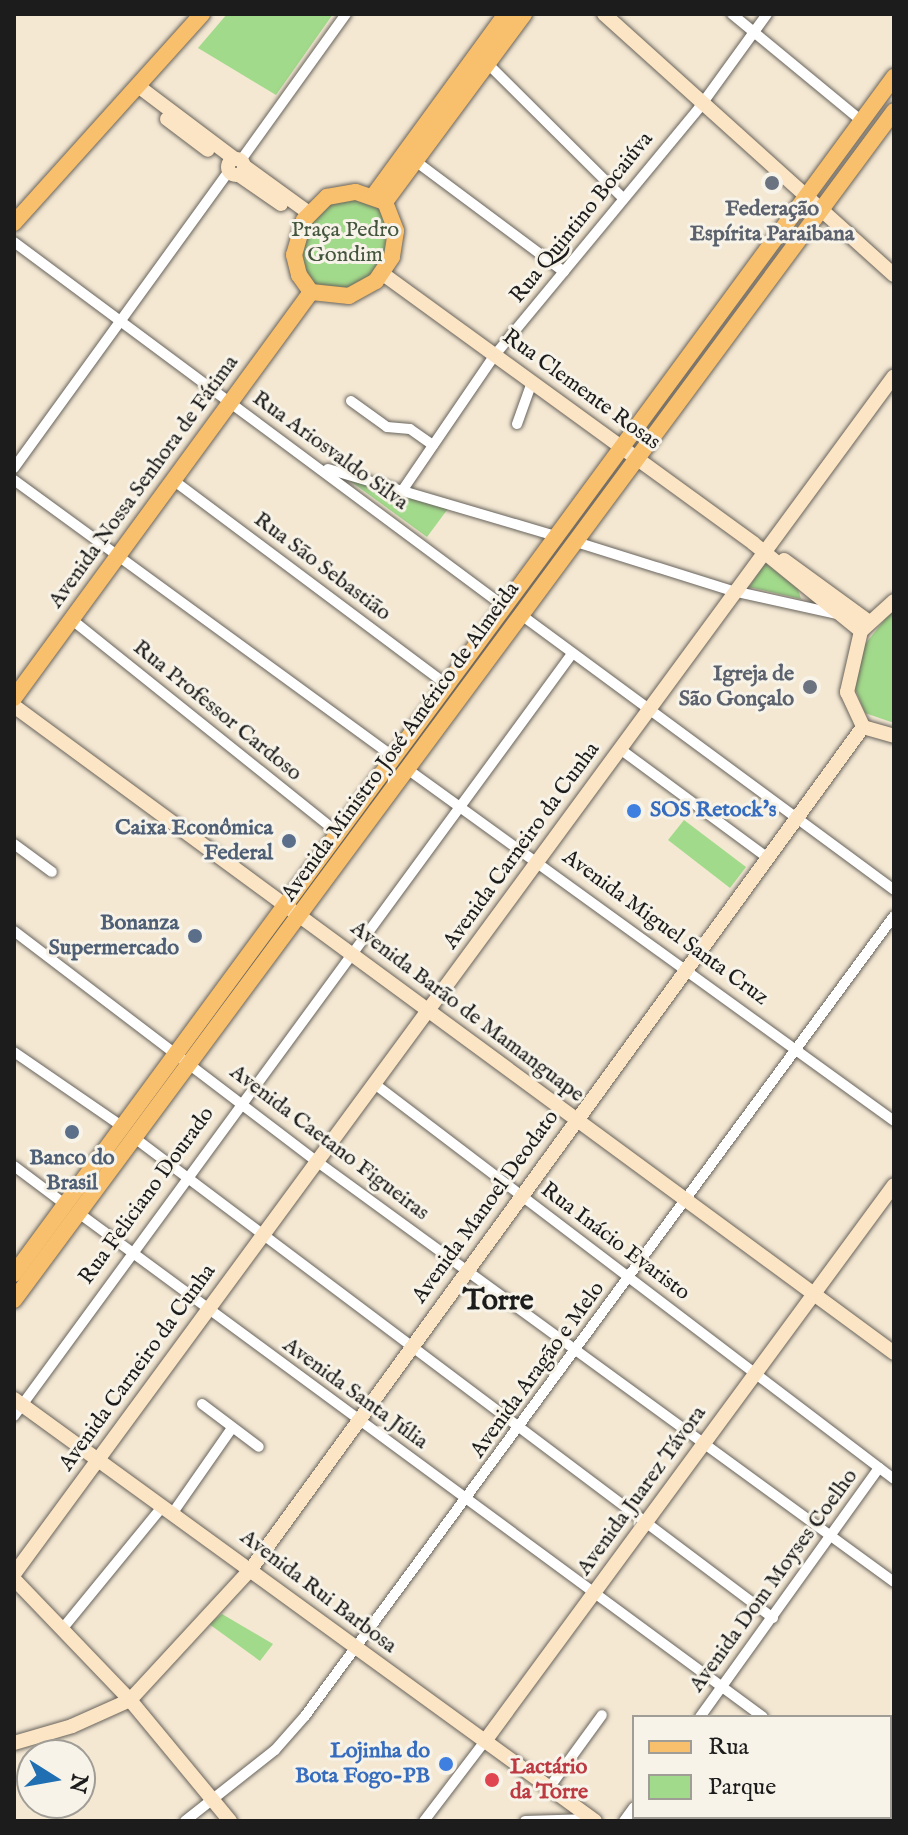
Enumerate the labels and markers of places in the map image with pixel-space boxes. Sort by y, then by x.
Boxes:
marker: Federação Espírita Paraibana [763,174,781,192]
place label: Federação Espírita Paraibana [690,196,854,248]
place label: Igreja de São Gonçalo [679,661,794,712]
marker: Igreja de São Gonçalo [801,678,819,696]
place label: SOS Retock's [650,798,777,824]
marker: SOS Retock's [625,802,643,820]
place label: Caixa Econômica Federal [115,815,273,866]
marker: Caixa Econômica Federal [280,832,298,850]
place label: Bonanza Supermercado [49,910,179,962]
marker: Bonanza Supermercado [186,927,204,945]
marker: Banco do Brasil [63,1123,81,1141]
place label: Banco do Brasil [29,1145,115,1196]
place label: Lojinha do Bota Fogo-PB [295,1738,430,1790]
place label: Lactário da Torre [510,1754,588,1806]
marker: Lojinha do Bota Fogo-PB [437,1755,455,1773]
marker: Lactário da Torre [481,1769,503,1791]

